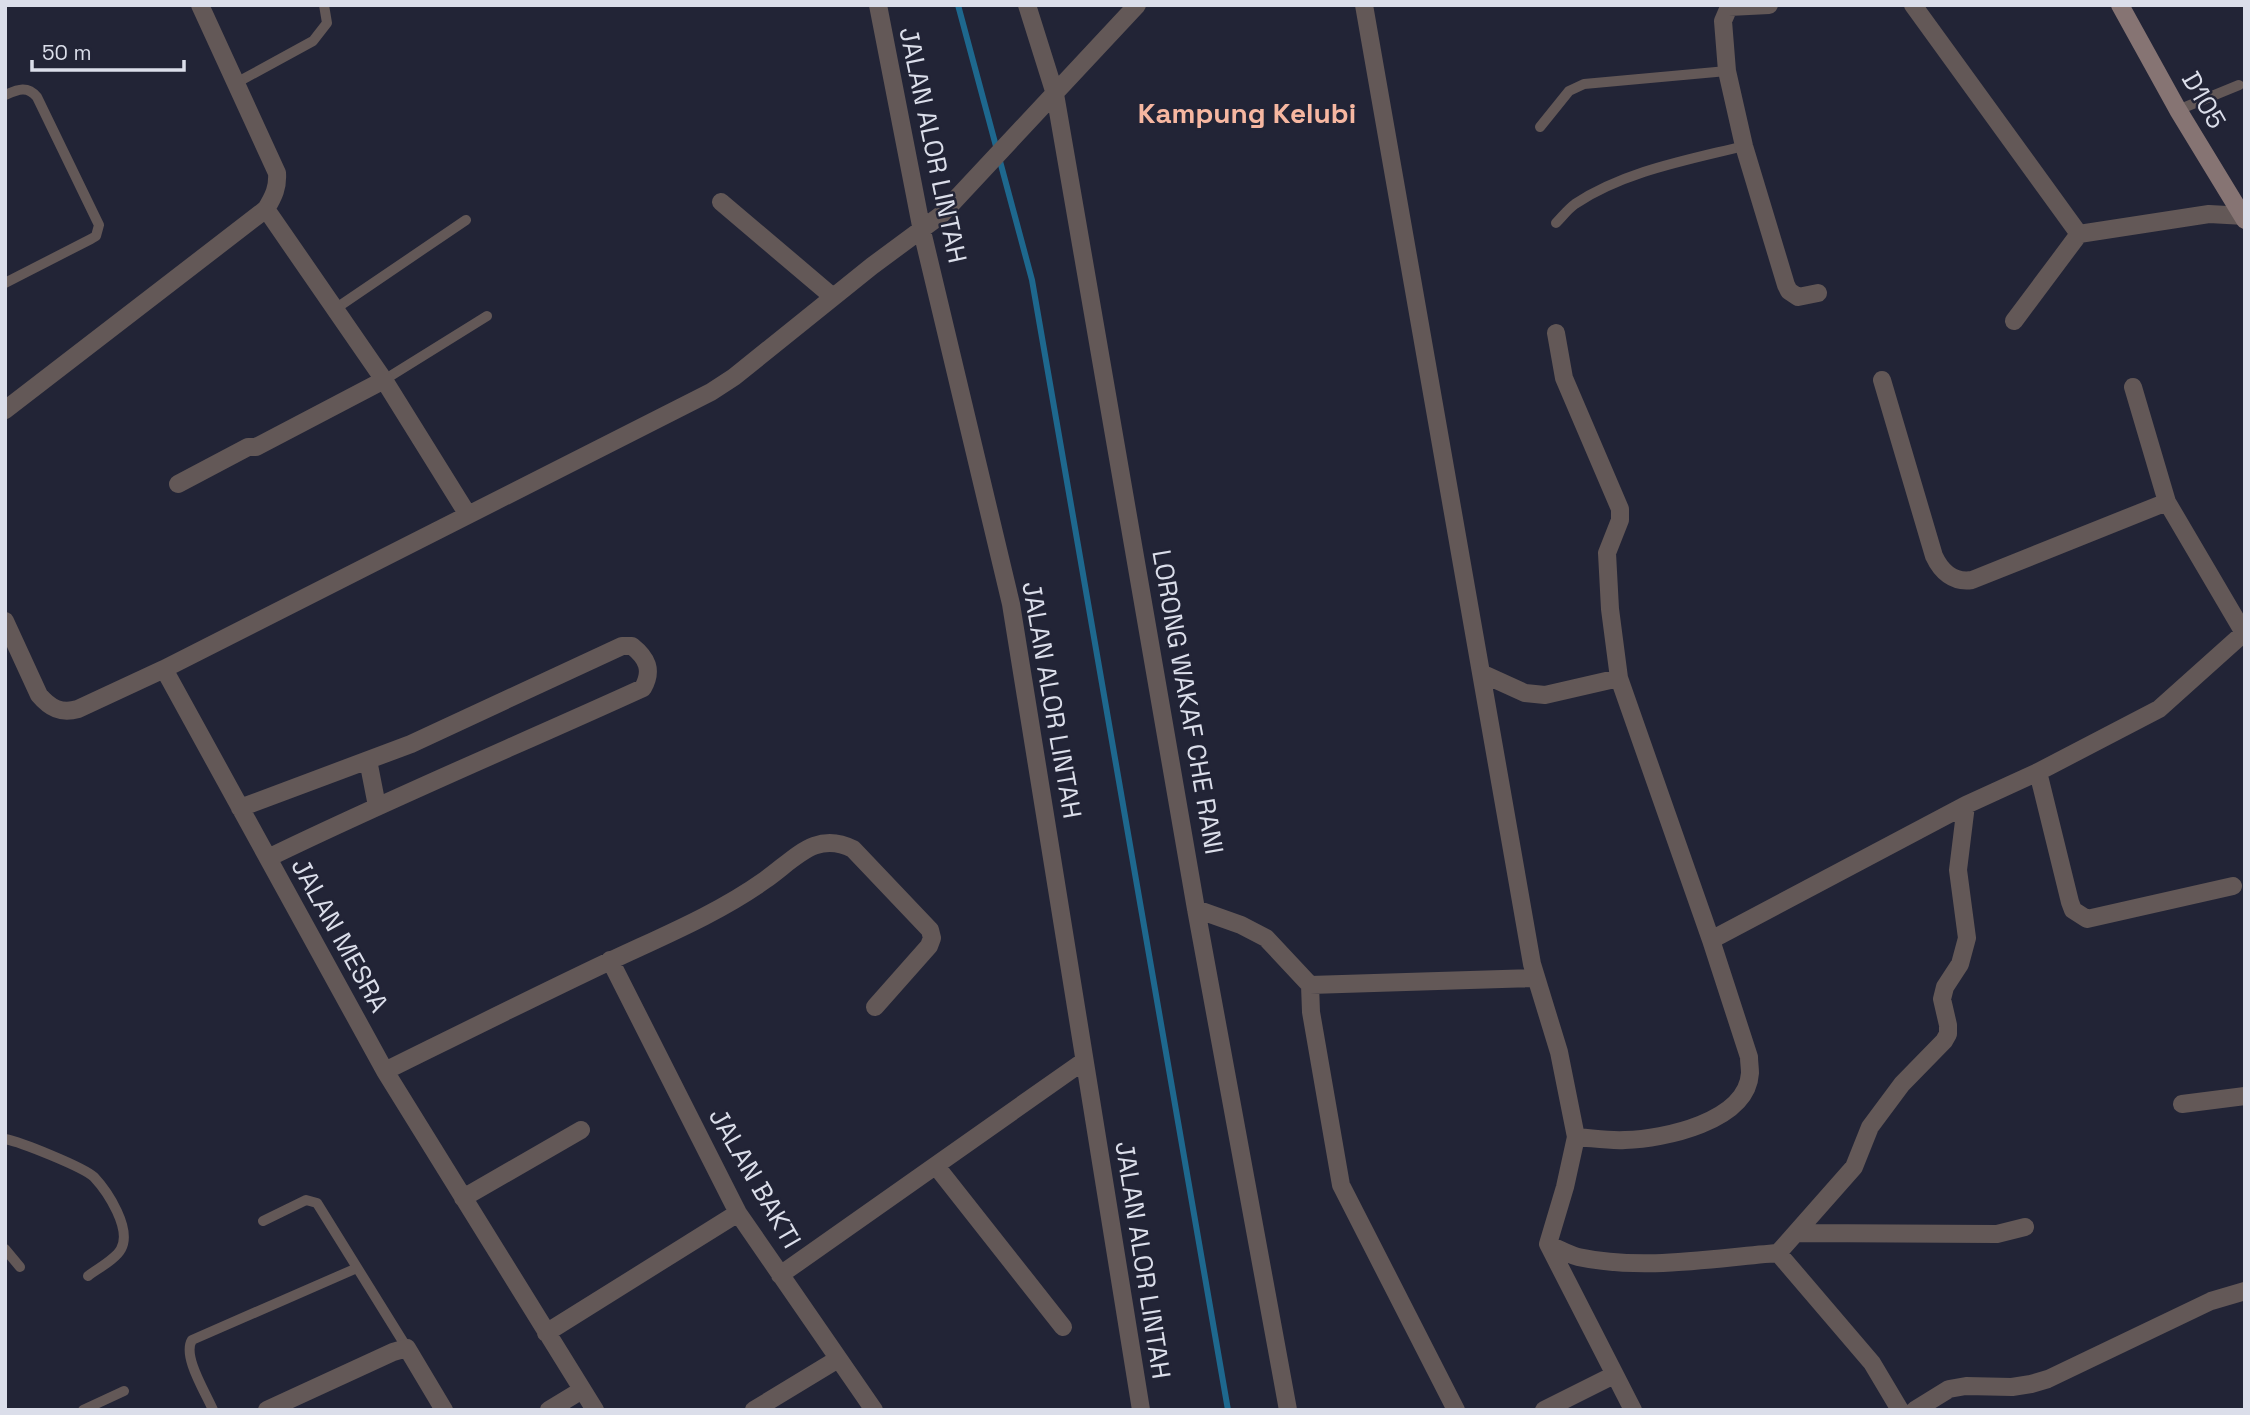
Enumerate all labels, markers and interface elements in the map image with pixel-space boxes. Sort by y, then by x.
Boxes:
street label: JALAN ALOR LINTAH [891,24,975,266]
scale bar [32,28,184,72]
text: 50 m [42,39,92,66]
street label: D105 [2174,65,2234,135]
district label: Kampung Kelubi [1138,95,1356,131]
street label: LORONG WAKAF CHE RANI [1144,547,1232,857]
street label: JALAN ALOR LINTAH [1014,579,1090,821]
street label: JALAN MESRA [284,852,396,1018]
street label: JALAN BAKTI [701,1102,809,1254]
street label: JALAN ALOR LINTAH [1107,1139,1179,1381]

